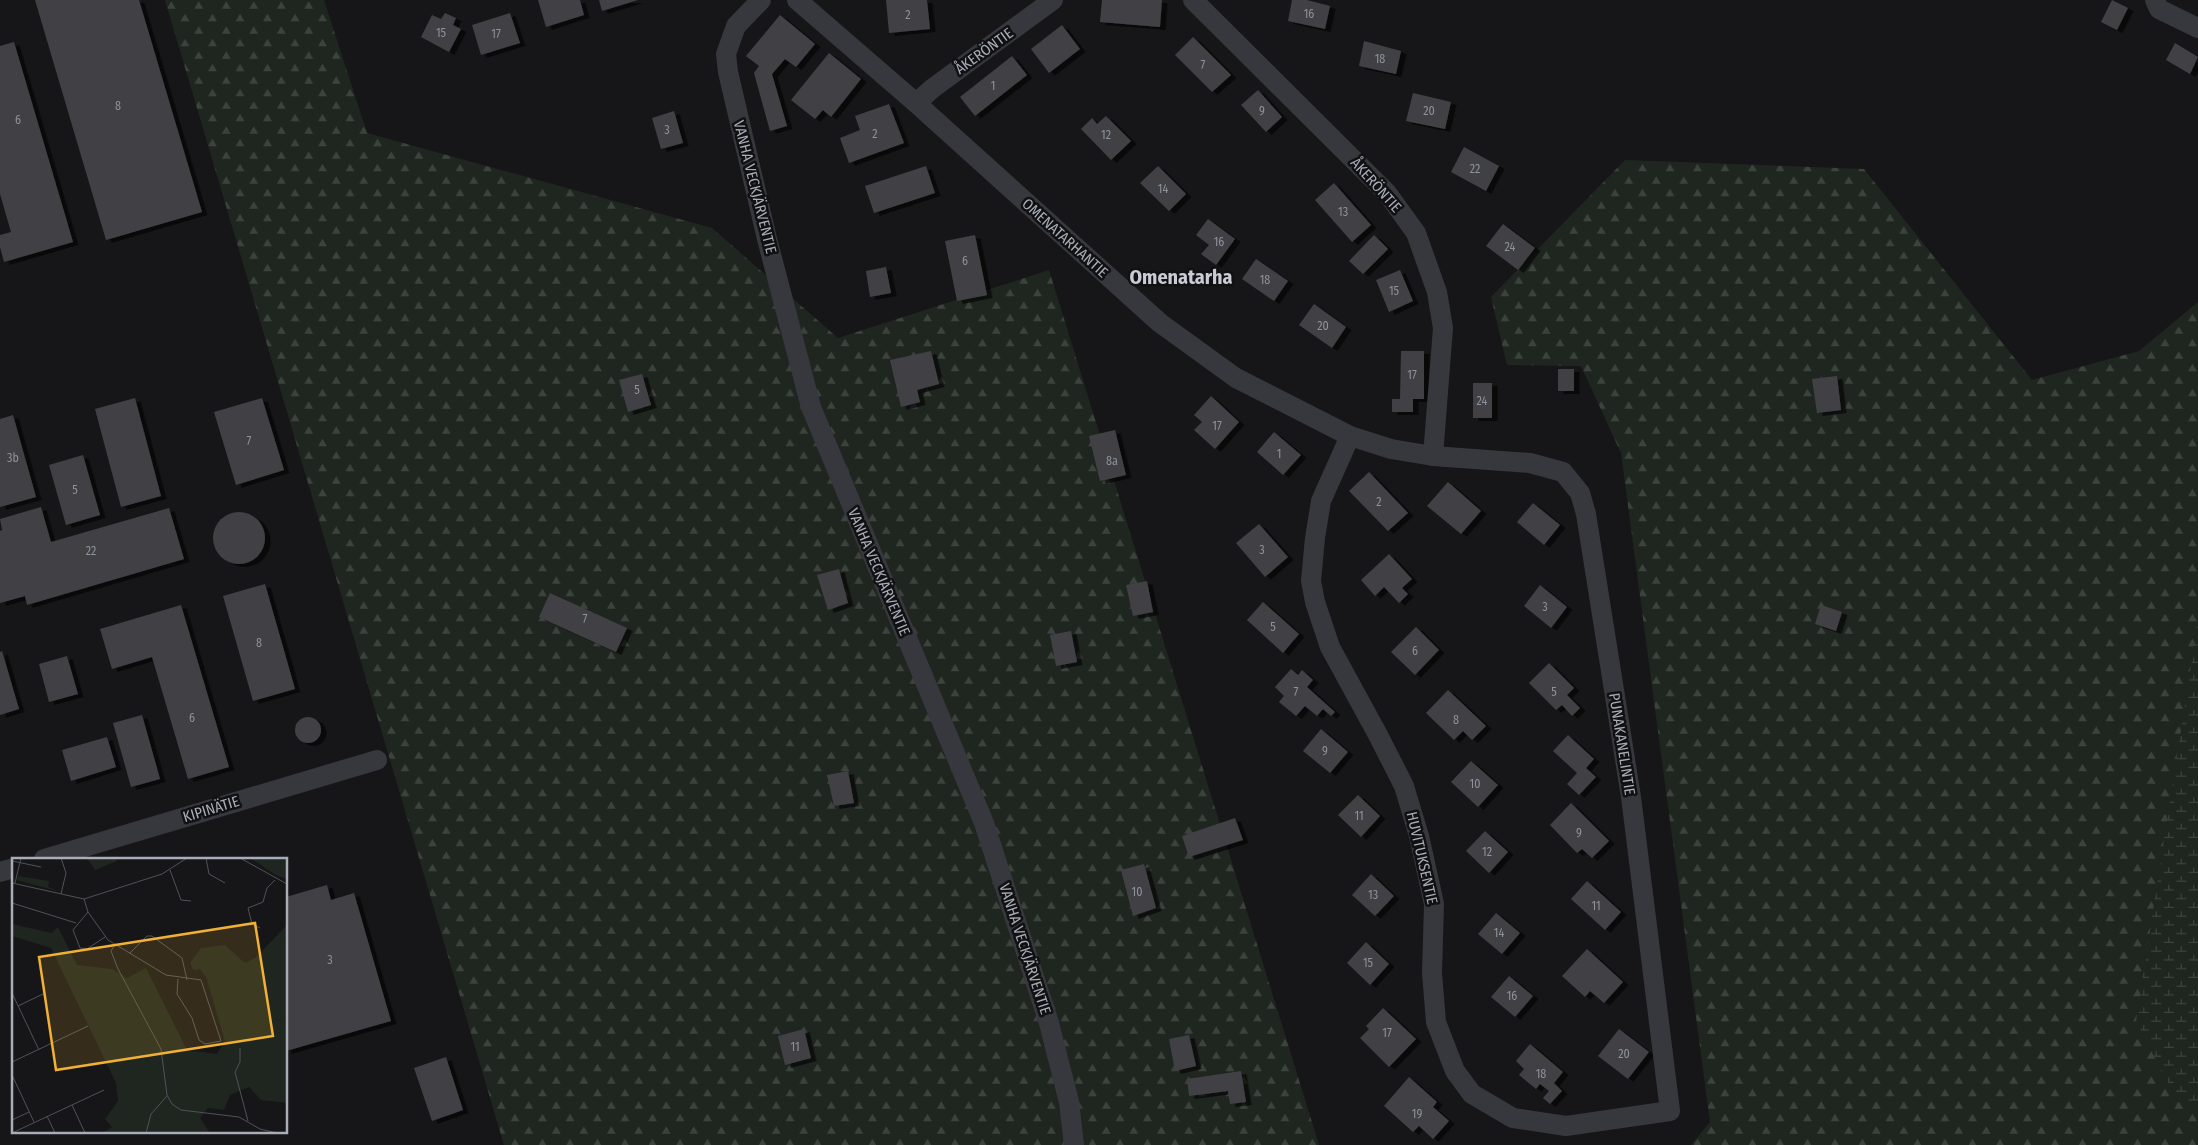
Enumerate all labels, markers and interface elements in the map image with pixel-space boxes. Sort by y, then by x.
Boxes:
house number: 16 [1304,7,1314,21]
house number: 2 [905,8,911,22]
street label: ÅKERÖNTIE [951,24,1017,78]
house number: 15 [436,26,447,40]
house number: 17 [491,27,501,41]
house number: 18 [1375,52,1385,66]
house number: 7 [1201,58,1206,72]
house number: 1 [991,79,995,93]
house number: 8 [115,99,121,113]
house number: 9 [1259,104,1265,118]
house number: 20 [1423,104,1435,118]
house number: 6 [15,113,21,127]
street label: VANHA VECKJÄRVENTIE [730,119,780,255]
house number: 3 [664,123,670,137]
house number: 2 [872,127,878,141]
house number: 12 [1101,128,1111,142]
street label: ÅKERÖNTIE [1347,154,1405,216]
house number: 22 [1470,162,1480,176]
house number: 14 [1158,182,1168,196]
street label: OMENATARHANTIE [1018,195,1112,281]
house number: 13 [1338,205,1348,219]
house number: 16 [1214,235,1224,249]
house number: 24 [1505,240,1516,254]
house number: 6 [962,254,968,268]
district label: Omenatarha [1130,265,1233,289]
house number: 18 [1260,273,1270,287]
house number: 15 [1389,284,1400,298]
house number: 20 [1317,319,1329,333]
house number: 17 [1407,368,1417,382]
house number: 5 [634,383,640,397]
house number: 24 [1477,394,1488,408]
house number: 17 [1212,419,1222,433]
house number: 7 [247,434,252,448]
house number: 1 [1277,447,1281,461]
house number: 3b [7,451,19,465]
house number: 8a [1106,454,1118,468]
house number: 5 [72,483,78,497]
house number: 2 [1376,495,1382,509]
street label: VANHA VECKJÄRVENTIE [844,506,914,638]
house number: 3 [1259,543,1265,557]
house number: 22 [86,544,96,558]
house number: 3 [1542,600,1548,614]
house number: 7 [583,612,588,626]
house number: 5 [1270,620,1276,634]
house number: 8 [256,636,262,650]
house number: 6 [1412,644,1418,658]
house number: 7 [1294,685,1299,699]
house number: 5 [1551,685,1557,699]
street label: PUNAKANELINTIE [1605,692,1639,796]
house number: 6 [189,711,195,725]
house number: 8 [1453,713,1459,727]
house number: 9 [1322,744,1328,758]
house number: 10 [1470,777,1480,791]
street label: KIPINÄTIE [181,792,241,826]
house number: 11 [1354,809,1364,823]
street label: HUVITUKSENTIE [1403,810,1441,906]
house number: 9 [1576,826,1582,840]
house number: 12 [1482,845,1492,859]
inset map [12,858,288,1132]
street label: VANHA VECKJÄRVENTIE [995,881,1055,1017]
house number: 10 [1132,885,1142,899]
house number: 13 [1368,888,1378,902]
house number: 11 [1591,899,1601,913]
house number: 14 [1494,926,1504,940]
house number: 3 [327,953,333,967]
house number: 15 [1363,956,1374,970]
house number: 16 [1507,989,1517,1003]
house number: 17 [1382,1026,1392,1040]
house number: 11 [790,1040,800,1054]
house number: 20 [1618,1047,1630,1061]
house number: 18 [1536,1067,1546,1081]
house number: 19 [1412,1107,1422,1121]

